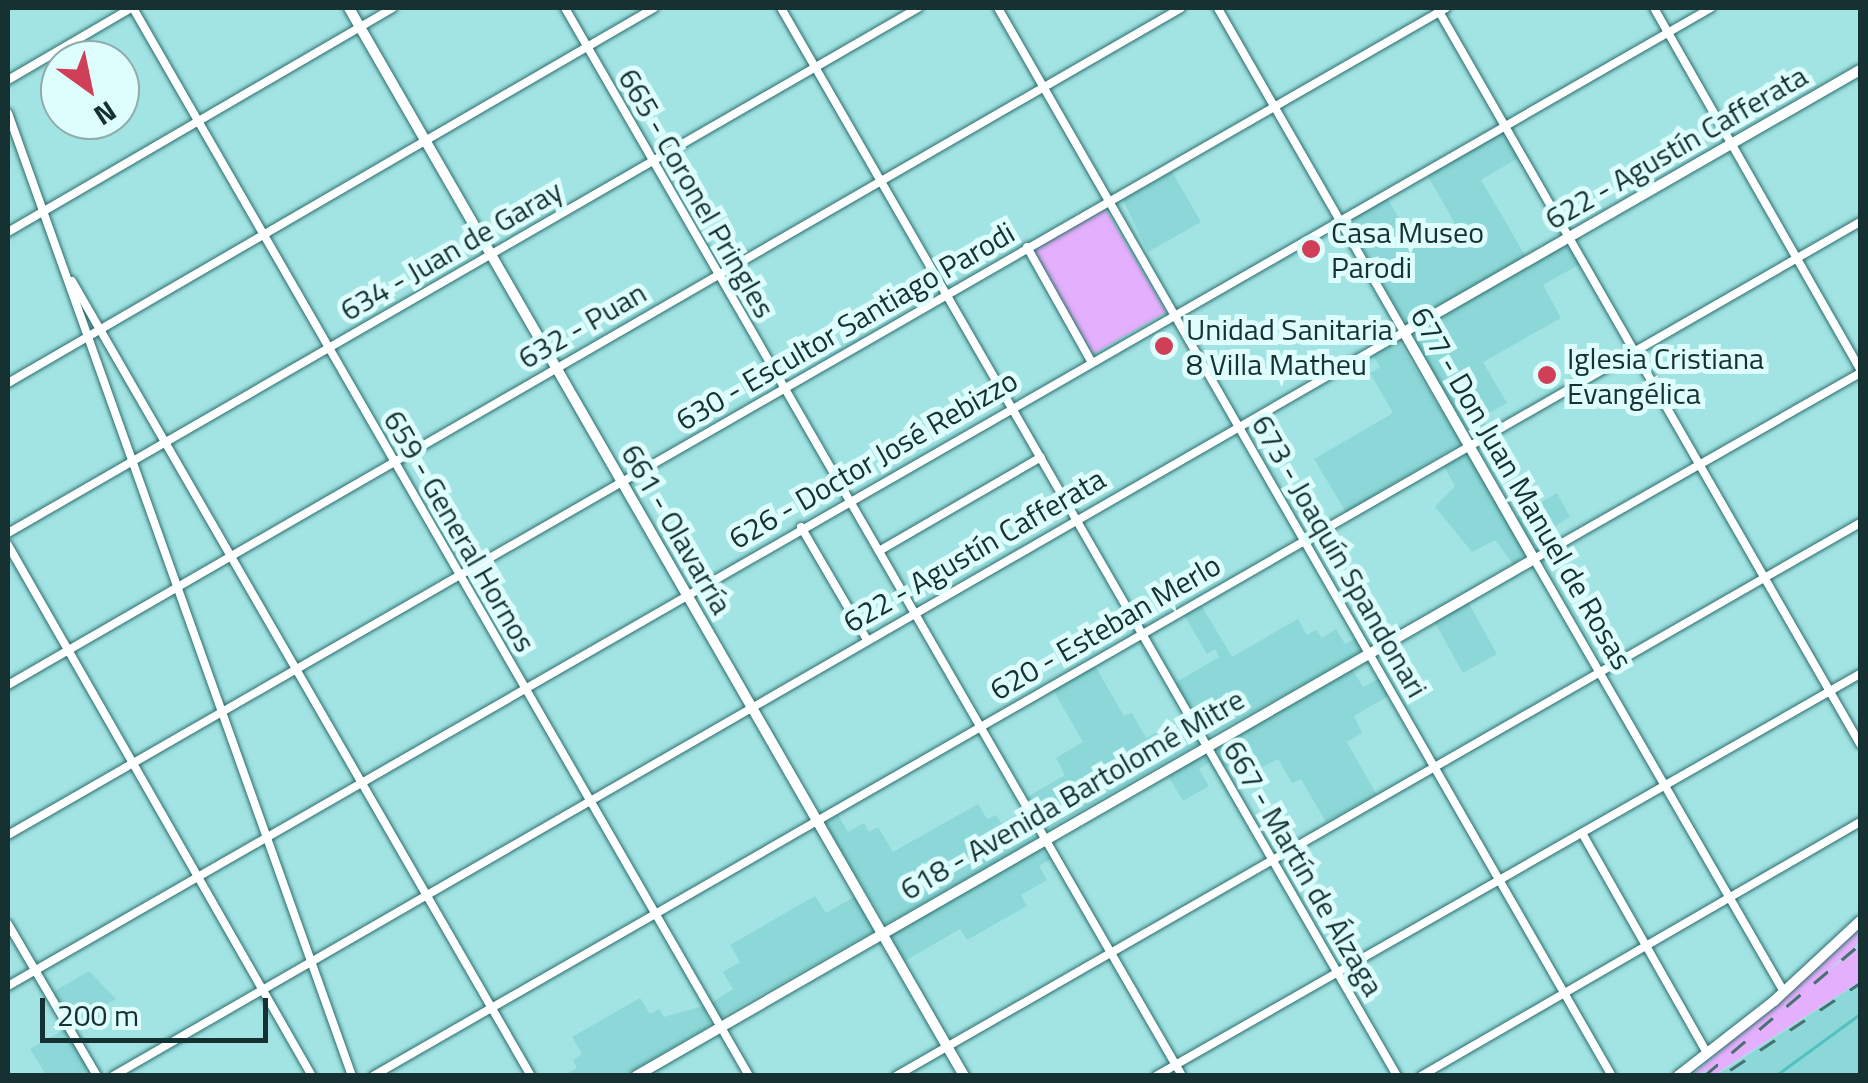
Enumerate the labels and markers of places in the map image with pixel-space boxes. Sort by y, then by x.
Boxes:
place label: Casa Museo Parodi [1331,214,1484,284]
marker: Casa Museo Parodi [1300,238,1322,260]
place label: Unidad Sanitaria 8 Villa Matheu [1186,311,1393,382]
marker: Unidad Sanitaria 8 Villa Matheu [1151,333,1177,359]
place label: Iglesia Cristiana Evangélica [1567,340,1764,410]
marker: Iglesia Cristiana Evangélica [1536,364,1558,386]

